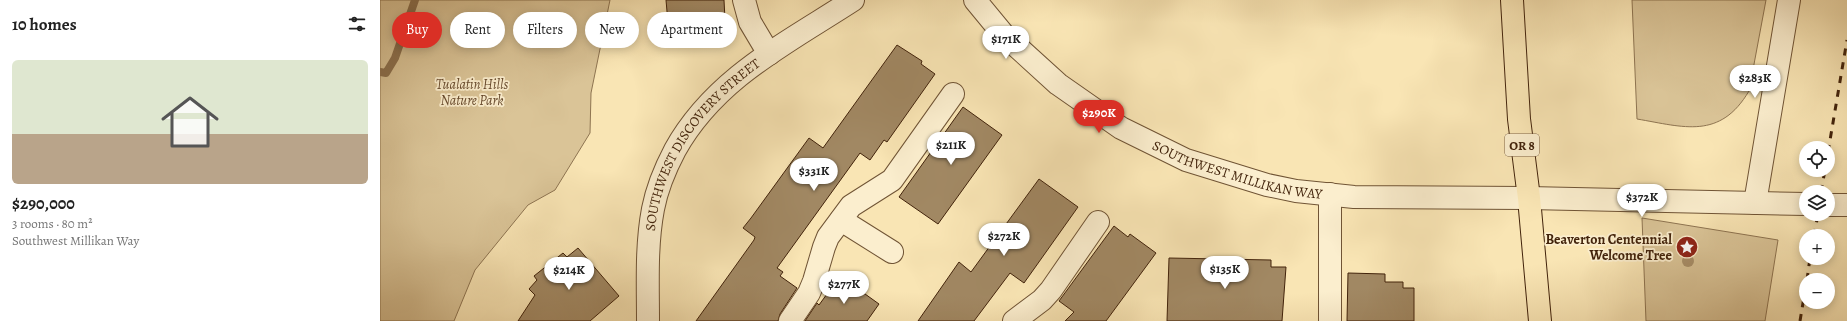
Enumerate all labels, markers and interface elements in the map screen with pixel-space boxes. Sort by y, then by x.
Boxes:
chip: Buy [392,12,442,48]
chip: Rent [450,12,505,48]
chip: Filters [513,12,577,48]
chip: New [585,12,639,48]
chip: Apartment [647,12,737,48]
text: 10 homes [12,13,77,36]
icon: filters [346,13,368,35]
pin: $171K [978,26,1034,60]
text: $171K [991,30,1021,47]
street label: SOUTHWEST DISCOVERY STREET [641,54,764,232]
pin: $283K [1727,65,1783,99]
text: $283K [1739,69,1771,86]
park label: Tualatin Hills Nature Park [436,75,509,110]
icon: home [154,86,226,158]
pin: $290K [1071,100,1127,134]
text: $290K [1082,104,1116,121]
pin: $211K [923,132,979,166]
road number: OR 8 [1505,134,1539,156]
text: $211K [936,136,966,153]
street label: SOUTHWEST MILLIKAN WAY [1149,136,1324,204]
map controls [1799,141,1835,309]
button: locate [1799,141,1835,177]
pin: $331K [786,158,842,192]
text: $331K [799,162,829,179]
pin: $372K [1614,184,1670,218]
button: layers [1799,185,1835,221]
text: $372K [1626,188,1658,205]
text: $290,000 [12,192,75,215]
text: 3 rooms · 80 m² [12,215,92,232]
pin: $272K [976,223,1032,257]
text: $272K [988,227,1020,244]
button: + [1799,229,1835,265]
place label: Beaverton Centennial Welcome Tree [1545,230,1673,265]
text: Southwest Millikan Way [12,232,139,249]
place icon: Beaverton Centennial Welcome Tree [1674,234,1700,260]
pin: $135K [1197,256,1253,290]
pin: $214K [541,257,597,291]
text: $135K [1210,260,1240,277]
text: $214K [553,261,585,278]
pin: $277K [816,271,872,305]
button: − [1799,273,1835,309]
text: $277K [828,275,860,292]

